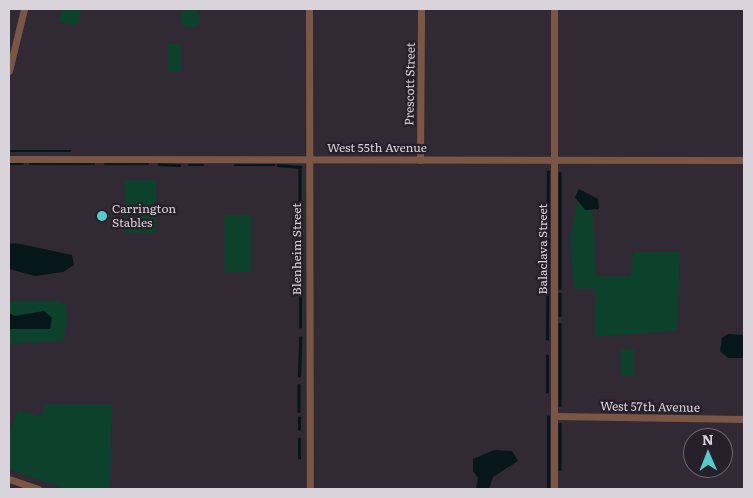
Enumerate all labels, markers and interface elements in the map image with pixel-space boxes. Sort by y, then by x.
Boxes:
street label: Prescott Street [402,42,418,126]
street label: West 55th Avenue [327,141,427,155]
place label: Carrington Stables [112,202,176,230]
street label: Blenheim Street [290,203,304,295]
street label: Balaclava Street [536,204,550,294]
marker: Carrington Stables [96,210,108,222]
street label: West 57th Avenue [600,399,700,415]
north arrow [683,428,733,478]
text: N [702,429,714,449]

